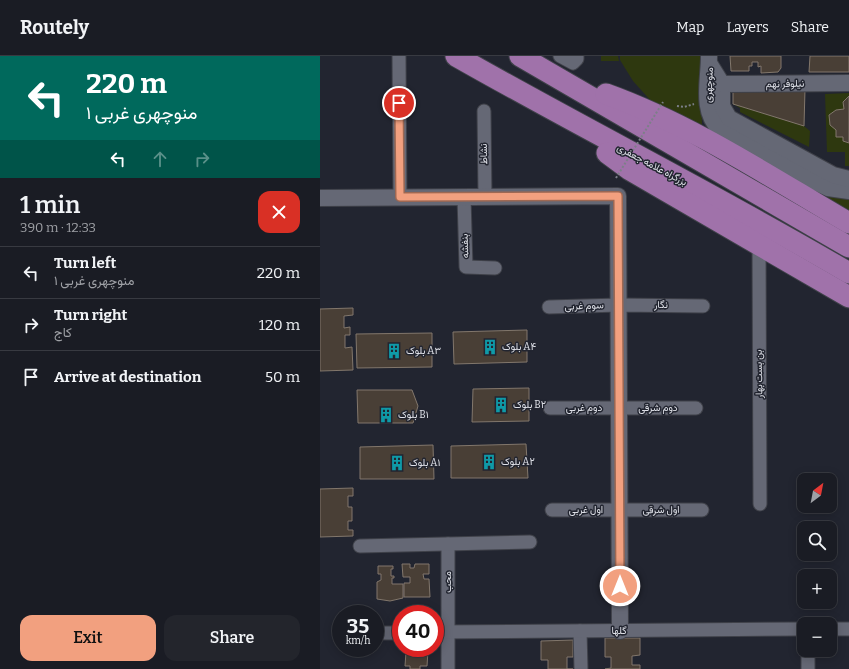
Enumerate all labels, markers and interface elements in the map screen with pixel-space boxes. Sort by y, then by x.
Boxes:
text: Routely [20,16,89,39]
text: Map [676,19,704,36]
text: Layers [726,19,769,36]
text: Share [791,19,829,36]
text: 220 m [86,67,167,100]
street label: منوچهری [702,67,717,103]
icon: left [20,72,72,124]
street label: نیلوفر نهم [766,78,805,90]
pin [382,86,416,120]
icon: arrive [388,92,410,114]
text: منوچهری غربی ۱ [86,102,197,124]
street label: بزرگراه علامه جعفری [615,141,689,189]
street label: نشاط [478,143,490,165]
icon: left [107,148,129,170]
icon: ahead [149,148,171,170]
icon: right [191,148,213,170]
text: 1 min [20,191,80,219]
button: close [258,191,300,233]
text: 390 m · 12:33 [20,220,96,235]
street label: بنفشه [459,233,471,259]
text: Turn left [54,254,116,272]
icon: left [20,262,42,284]
text: 220 m [257,264,300,282]
text: منوچهری غربی ۱ [54,273,134,288]
street label: سوم غربی [564,299,604,313]
street label: نگار [653,299,668,311]
text: Turn right [54,306,127,324]
icon: right [20,314,42,336]
text: 120 m [259,316,300,334]
text: کاج [54,325,72,340]
building icon: بلوک A۴ [481,338,499,356]
place label: بلوک A۴ [502,341,536,353]
building icon: بلوک A۳ [385,342,403,360]
place label: بلوک A۳ [406,345,441,357]
street label: بن بست بهار [753,349,765,400]
icon: arrive [20,366,42,388]
text: Arrive at destination [54,368,201,386]
text: 50 m [265,368,300,386]
building icon: بلوک B۲ [492,396,510,414]
place label: بلوک B۲ [513,399,546,411]
street label: دوم غربی [566,402,602,414]
street label: دوم شرقی [638,402,678,414]
building icon: بلوک B۱ [377,406,395,424]
place label: بلوک B۱ [398,409,429,421]
building icon: بلوک A۲ [480,453,498,471]
building icon: بلوک A۱ [388,454,406,472]
place label: بلوک A۲ [501,456,535,468]
place label: بلوک A۱ [409,457,440,469]
north arrow [797,473,837,513]
map controls [797,473,837,657]
street label: اول غربی [569,504,603,516]
street label: اول شرقی [642,504,680,516]
button: search [797,521,837,561]
position arrow [599,565,641,607]
button: + [797,569,837,609]
street label: محب [442,571,454,593]
speed limit sign: 40 [392,605,444,657]
text: 35 [347,614,369,638]
button: Exit [20,615,156,661]
button: Share [164,615,300,661]
button: − [797,617,837,657]
street label: گلها [611,625,627,637]
text: km/h [346,635,370,647]

